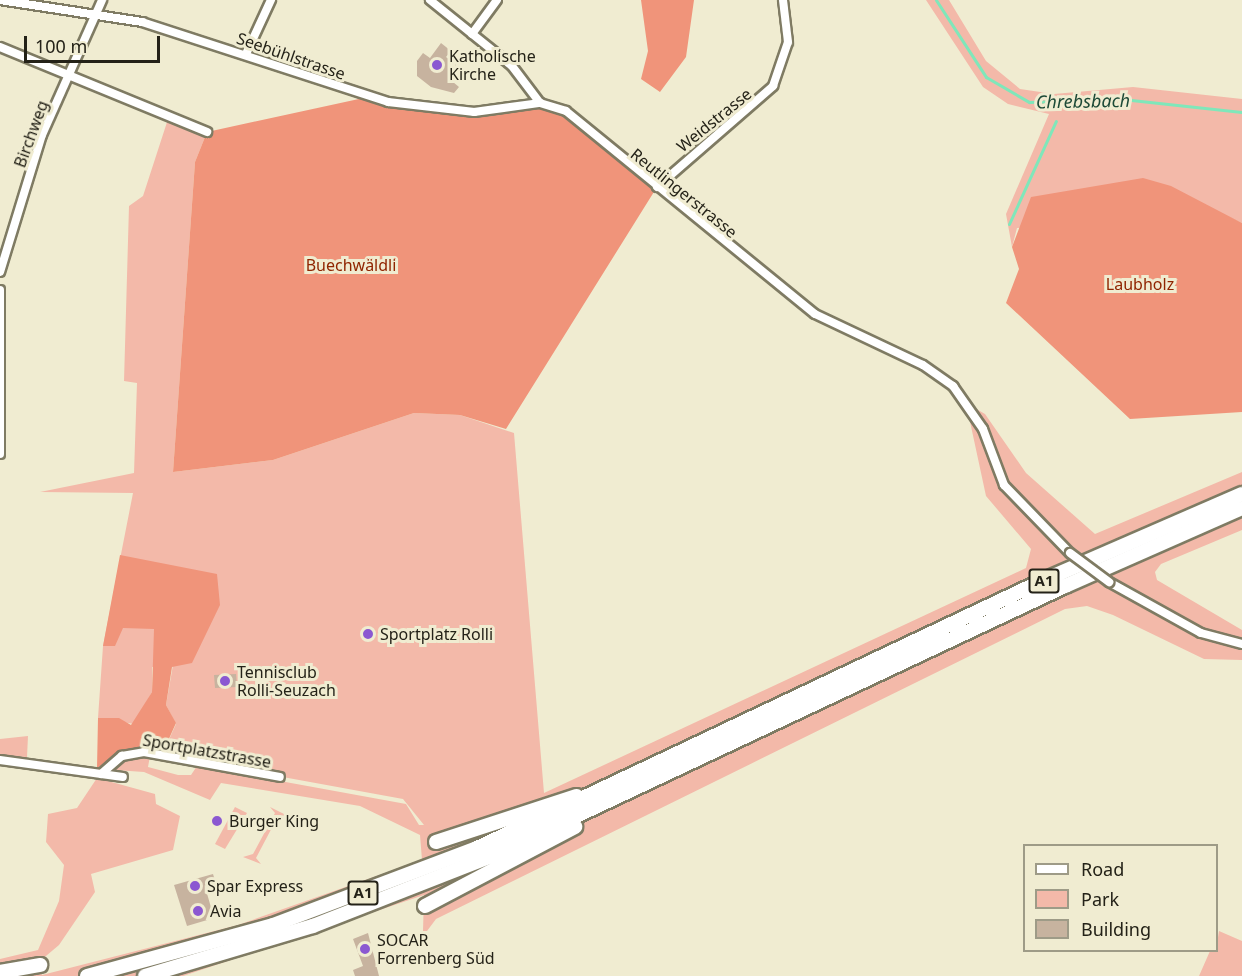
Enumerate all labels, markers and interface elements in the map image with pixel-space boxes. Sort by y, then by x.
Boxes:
scale bar [27,24,164,62]
street label: Seebühlstrasse [234,28,348,84]
text: 100 m [35,34,87,58]
place label: Katholische Kirche [449,46,536,84]
marker: Katholische Kirche [430,58,444,72]
street label: Weidstrasse [673,84,755,156]
water label: Chrebsbach [1036,89,1130,113]
street label: Birchweg [10,98,52,170]
street label: Reutlingerstrasse [627,144,741,242]
park label: Buechwäldli [306,255,396,275]
park label: Laubholz [1106,274,1174,294]
road number: A1 [1028,569,1060,593]
place label: Sportplatz Rolli [380,624,493,644]
marker: Sportplatz Rolli [361,627,375,641]
place label: Tennisclub Rolli-Seuzach [237,662,336,700]
marker: Tennisclub Rolli-Seuzach [218,674,232,688]
street label: Sportplatzstrasse [141,730,273,772]
place label: Burger King [229,811,319,831]
marker: Burger King [210,814,224,828]
legend [1023,844,1218,952]
text: Road [1081,857,1124,881]
place label: Spar Express [207,876,303,896]
marker: Spar Express [188,879,202,893]
road number: A1 [346,881,380,905]
text: Park [1081,887,1119,911]
place label: Avia [210,901,241,921]
marker: Avia [191,904,205,918]
text: Building [1081,917,1151,941]
place label: SOCAR Forrenberg Süd [377,930,495,968]
marker: SOCAR Forrenberg Süd [358,942,372,956]

